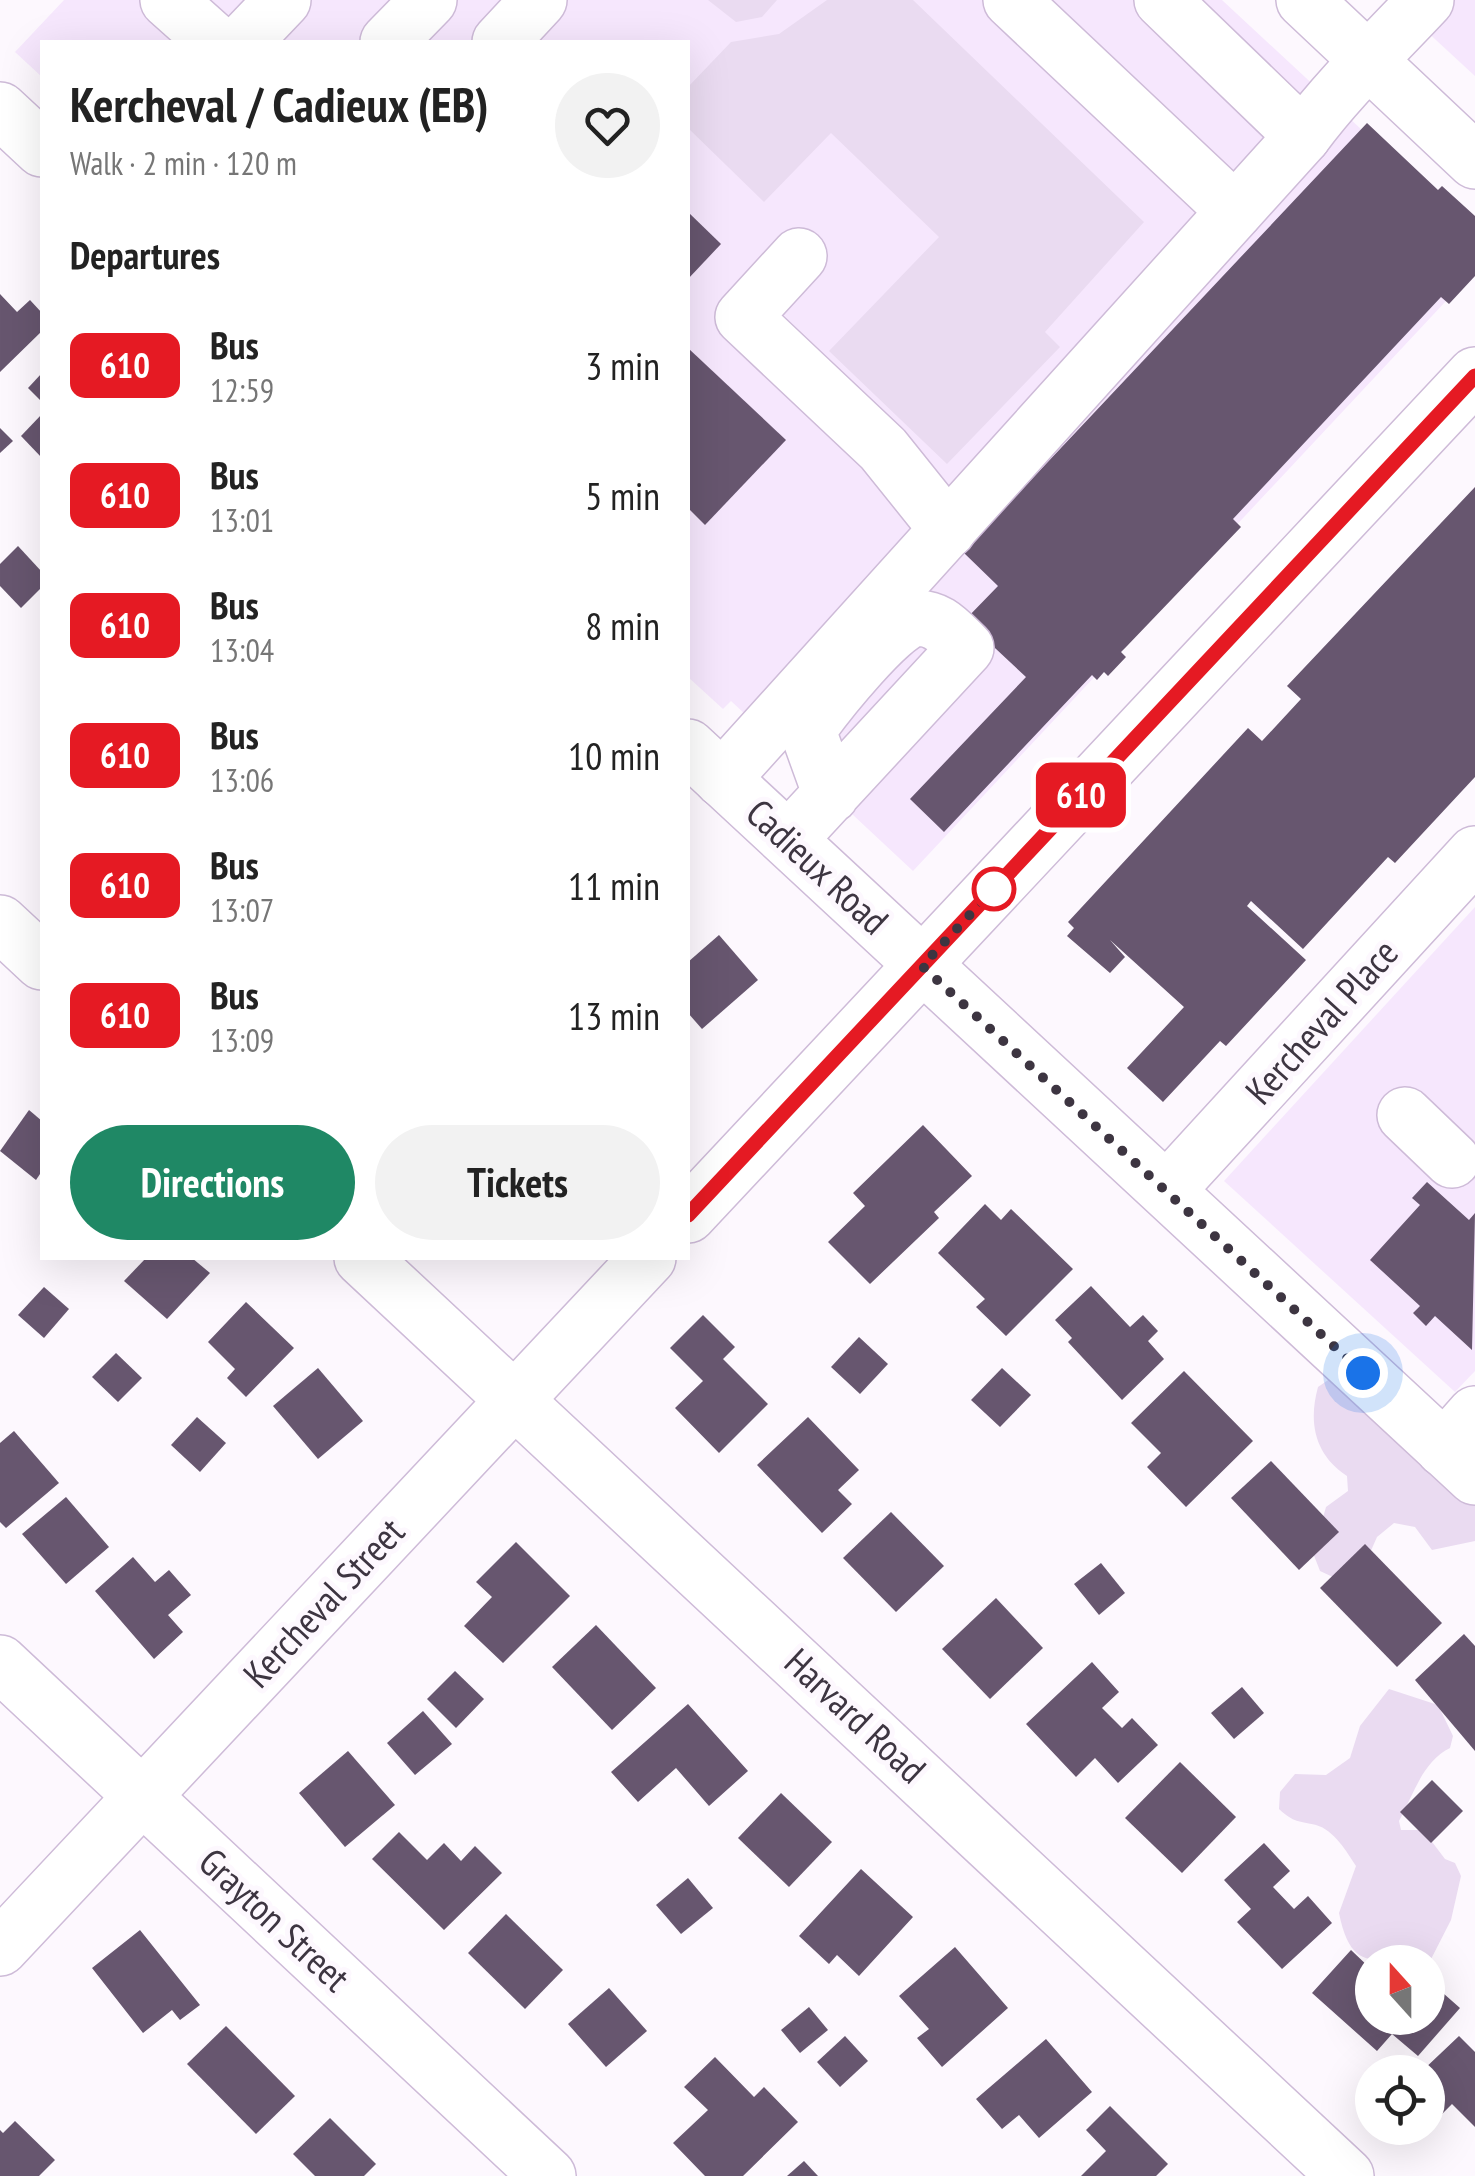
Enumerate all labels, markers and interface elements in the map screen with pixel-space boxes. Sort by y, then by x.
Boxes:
text: Kercheval / Cadieux (EB) [70,73,489,135]
button: heart [555,73,660,178]
text: Walk · 2 min · 120 m [70,142,297,184]
text: Departures [70,230,220,279]
text: Bus [210,320,259,369]
text: 3 min [585,341,660,390]
text: 610 [100,342,150,388]
text: 12:59 [210,369,274,411]
text: Bus [210,450,259,499]
text: 5 min [585,471,660,520]
text: 610 [100,472,150,518]
text: 13:01 [210,499,274,541]
text: Bus [210,580,259,629]
text: 8 min [585,601,660,650]
text: 610 [100,602,150,648]
text: 13:04 [210,629,274,671]
text: Bus [210,710,259,759]
text: 10 min [568,731,660,780]
text: 610 [100,732,150,778]
text: 13:06 [210,759,274,801]
line badge: 610 [1024,762,1138,828]
text: 610 [1056,772,1106,818]
street label: Cadieux Road [737,788,899,944]
text: Bus [210,840,259,889]
text: 11 min [568,861,660,910]
text: 610 [100,862,150,908]
unlabelled marker [973,868,1015,910]
text: 13:07 [210,889,274,931]
street label: Kercheval Place [1234,928,1408,1114]
text: Bus [210,970,259,1019]
text: 13 min [568,991,660,1040]
text: 610 [100,992,150,1038]
text: 13:09 [210,1019,274,1061]
button: Directions [70,1125,355,1240]
button: Tickets [375,1125,660,1240]
your location [1338,1348,1388,1398]
street label: Kercheval Street [232,1507,414,1697]
street label: Harvard Road [775,1637,937,1793]
street label: Grayton Street [189,1837,361,2001]
north arrow [1355,1945,1445,2035]
map controls [1355,1945,1445,2145]
button: locate [1355,2055,1445,2145]

